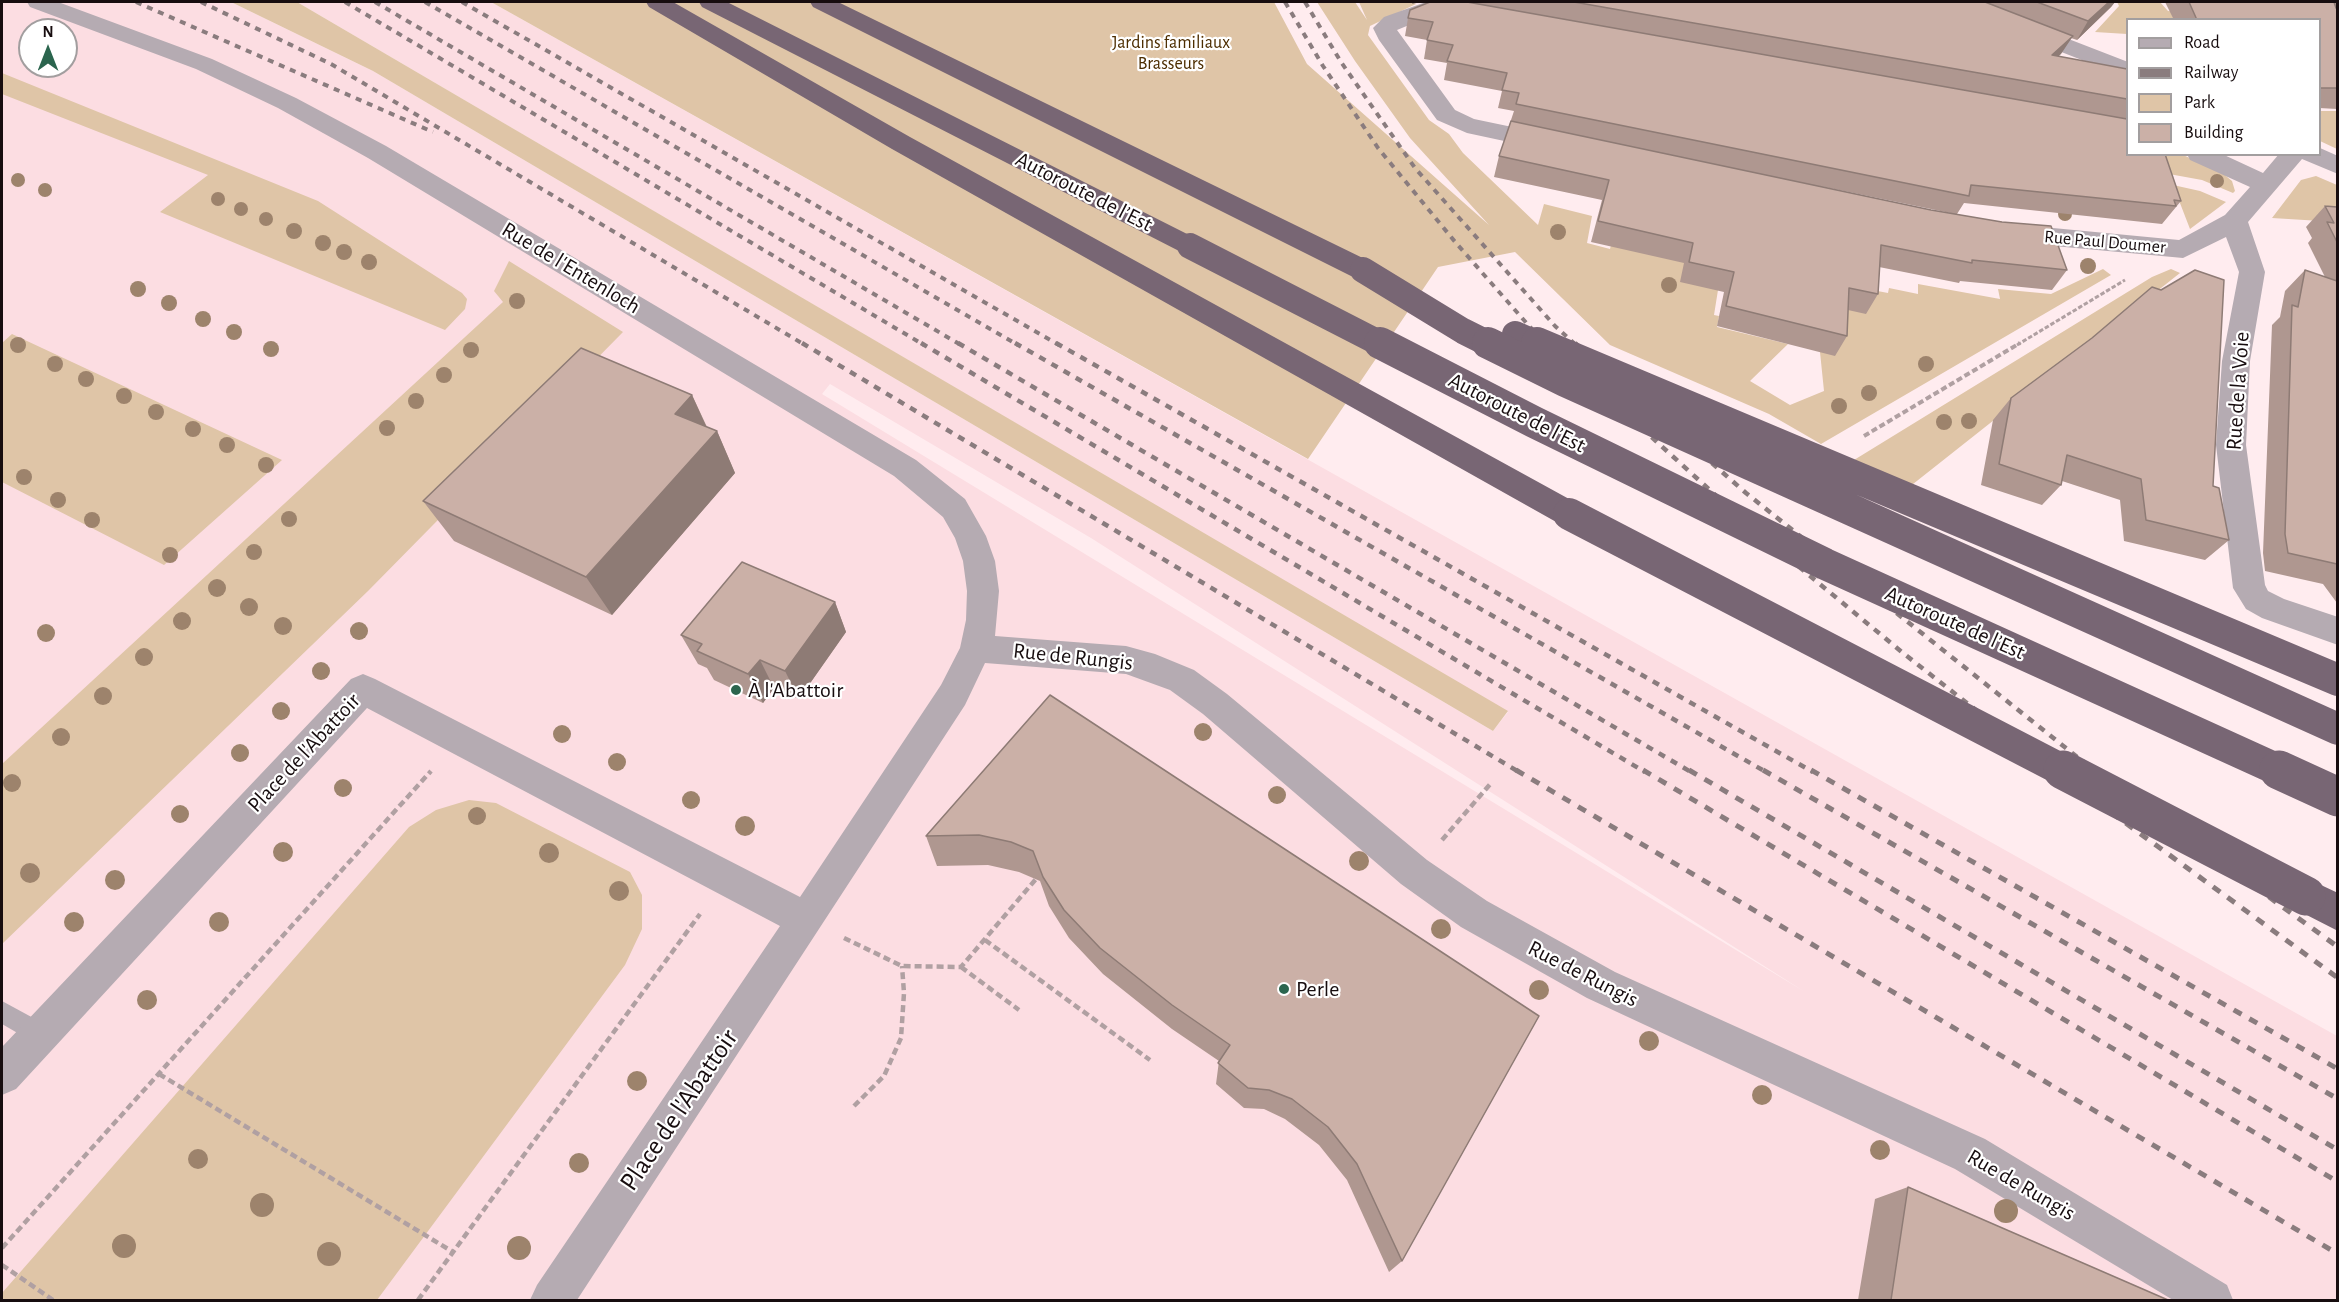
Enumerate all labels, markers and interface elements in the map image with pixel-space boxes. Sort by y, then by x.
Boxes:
north arrow [18,18,78,78]
legend [2126,18,2321,156]
text: N [42,24,54,40]
park label: Jardins familiaux Brasseurs [1112,32,1230,74]
text: Road [2184,34,2220,52]
text: Railway [2184,64,2238,82]
text: Park [2184,94,2215,112]
text: Building [2184,124,2243,142]
street label: Autoroute de l’Est [1011,146,1157,238]
street label: Rue de l'Entenloch [497,216,645,320]
street label: Rue Paul Doumer [2043,226,2167,258]
street label: Rue de la Voie [2221,331,2255,451]
street label: Autoroute de l’Est [1444,367,1590,459]
street label: Autoroute de l’Est [1881,580,2029,666]
street label: Rue de Rungis [1012,638,1134,676]
place label: À l'Abattoir [748,677,843,703]
marker: À l'Abattoir [729,683,743,697]
street label: Place de l'Abattoir [242,688,366,818]
street label: Rue de Rungis [1523,935,1643,1013]
place label: Perle [1296,976,1339,1002]
marker: Perle [1277,982,1291,996]
street label: Place de l'Abattoir [613,1023,745,1197]
street label: Rue de Rungis [1962,1144,2080,1226]

